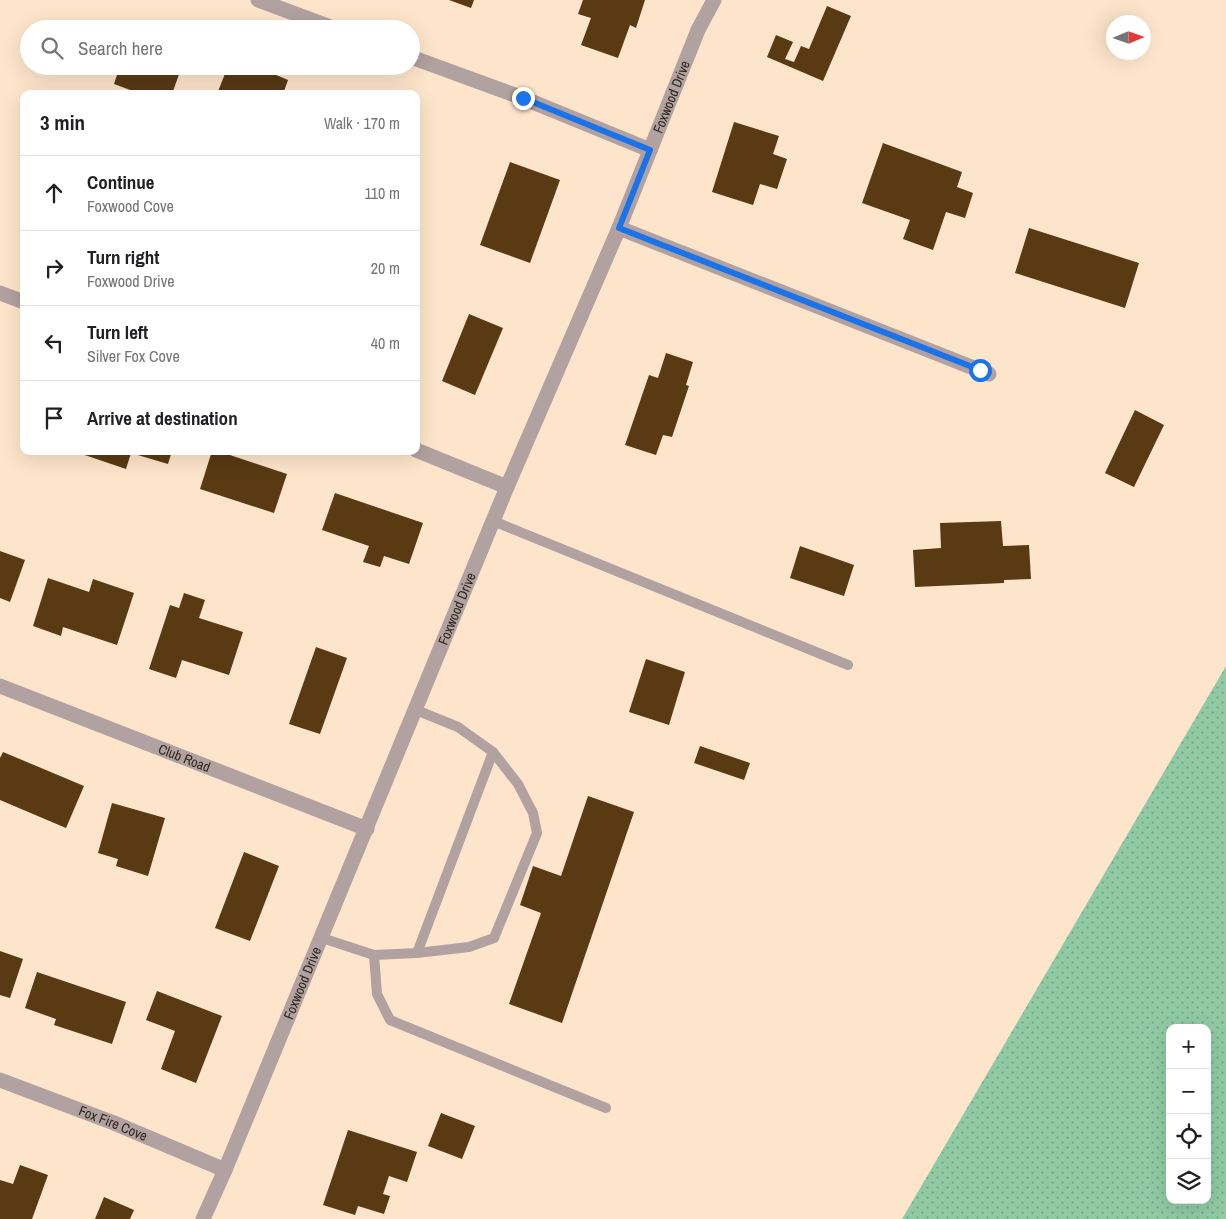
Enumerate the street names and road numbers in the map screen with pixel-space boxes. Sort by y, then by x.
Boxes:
street label: Foxwood Drive [649,58,694,136]
street label: Foxwood Drive [434,570,480,648]
street label: Club Road [156,740,213,776]
street label: Foxwood Drive [279,944,325,1022]
street label: Fox Fire Cove [76,1102,150,1145]

